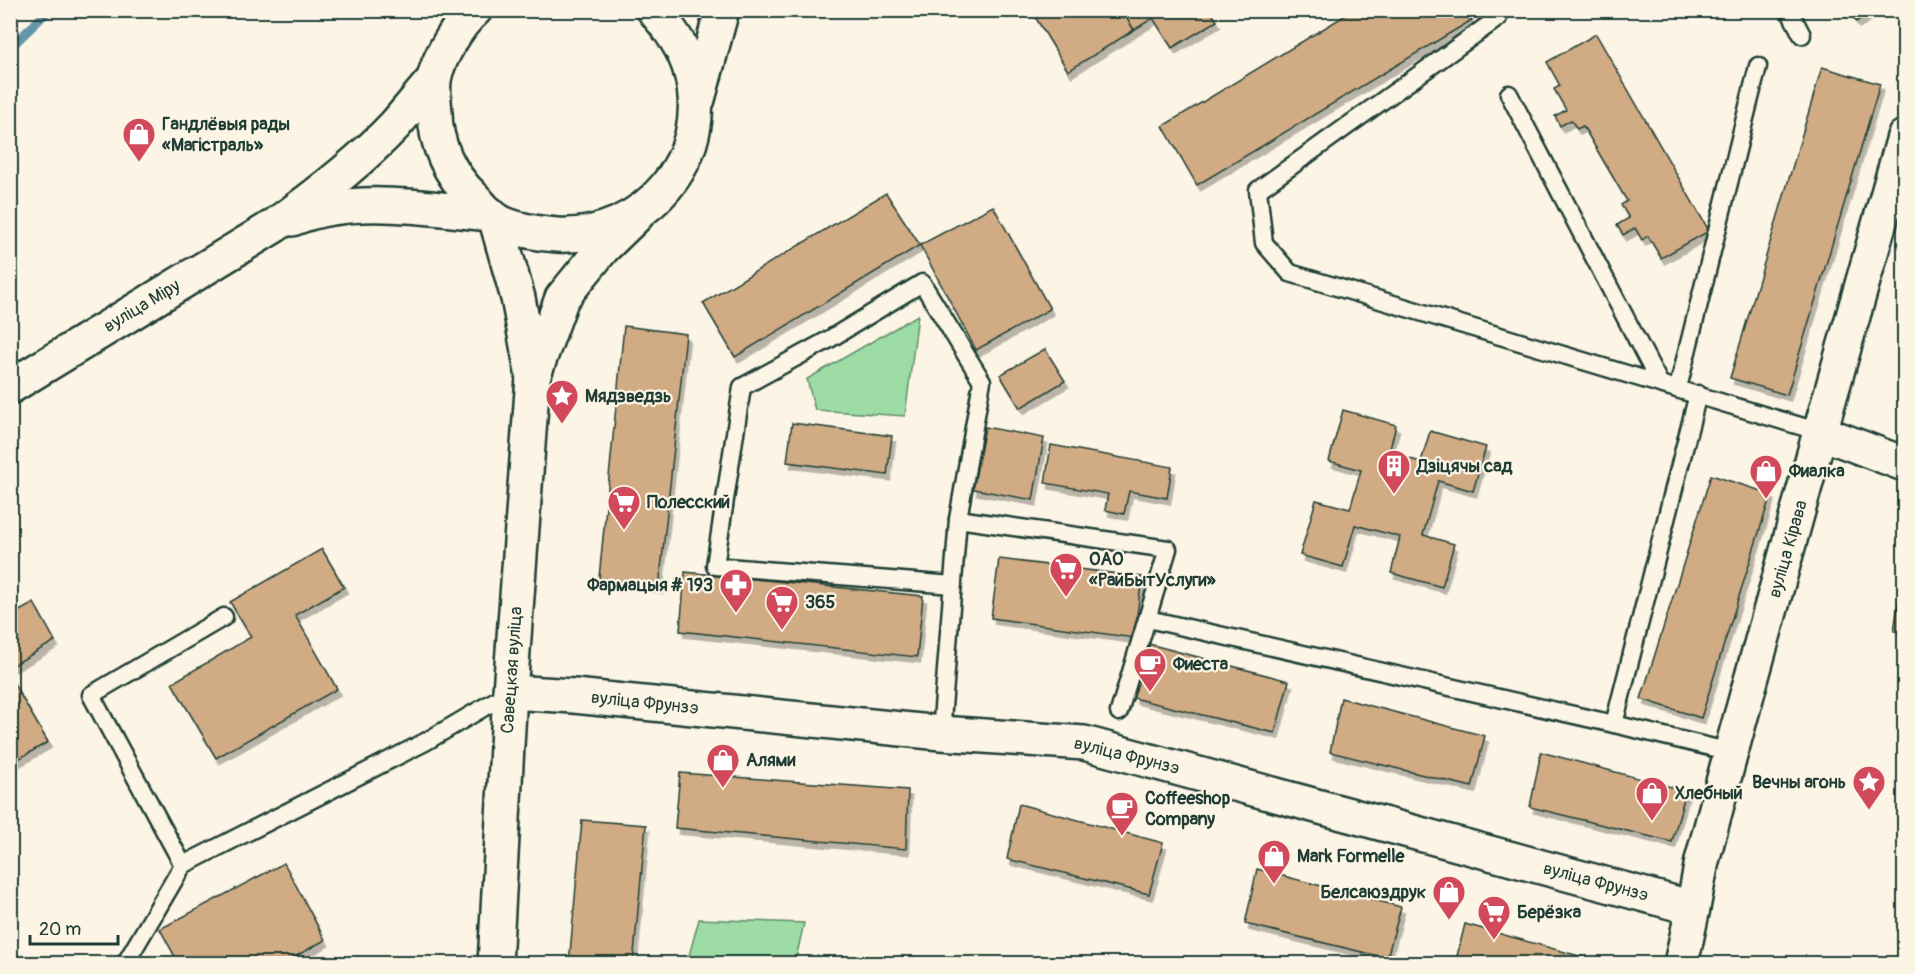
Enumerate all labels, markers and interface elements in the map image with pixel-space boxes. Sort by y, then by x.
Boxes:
place label: Гандлёвыя рады «Магістраль» [162,113,290,157]
shop icon: Гандлёвыя рады «Магістраль» [121,116,157,163]
street label: вуліца Міру [100,274,185,338]
place icon: Мядзведзь [544,378,580,425]
place label: Мядзведзь [585,385,671,408]
building icon: Дзіцячы сад [1376,448,1412,495]
shop icon: Фиалка [1748,453,1784,500]
place label: Дзіцячы сад [1416,455,1513,478]
place label: Фиалка [1788,460,1845,483]
supermarket icon: Полесский [606,484,642,531]
place label: Полесский [647,491,730,514]
street label: вуліца Кірава [1763,498,1813,600]
place label: ОАО «РайБытУслуги» [1089,548,1217,592]
supermarket icon: ОАО «РайБытУслуги» [1048,551,1084,598]
pharmacy icon: Фармацыя # 193 [718,567,754,614]
place label: Фармацыя # 193 [586,574,713,597]
supermarket icon: 365 [764,584,800,631]
place label: 365 [805,591,836,614]
street label: Савецкая вуліца [496,606,528,734]
cafe icon: Фиеста [1132,646,1168,693]
place label: Фиеста [1172,653,1229,676]
street label: вуліца Фрунзэ [590,686,700,720]
street label: вуліца Фрунзэ [1072,732,1182,780]
shop icon: Алями [705,742,741,789]
place label: Алями [746,749,795,772]
place icon: Вечны агонь [1851,764,1887,811]
place label: Вечны агонь [1752,771,1846,794]
shop icon: Хлебный [1634,775,1670,822]
place label: Хлебный [1675,782,1743,805]
place label: Coffeeshop Company [1145,787,1231,831]
cafe icon: Coffeeshop Company [1104,790,1140,837]
shop icon: Mark Formelle [1256,838,1292,885]
place label: Mark Formelle [1297,845,1406,868]
street label: вуліца Фрунзэ [1541,857,1651,907]
shop icon: Белсаюздрук [1431,874,1467,921]
place label: Белсаюздрук [1320,881,1426,904]
supermarket icon: Берёзка [1476,894,1512,941]
place label: Берёзка [1517,901,1582,924]
scale bar [30,908,118,946]
text: 20 m [39,918,81,941]

